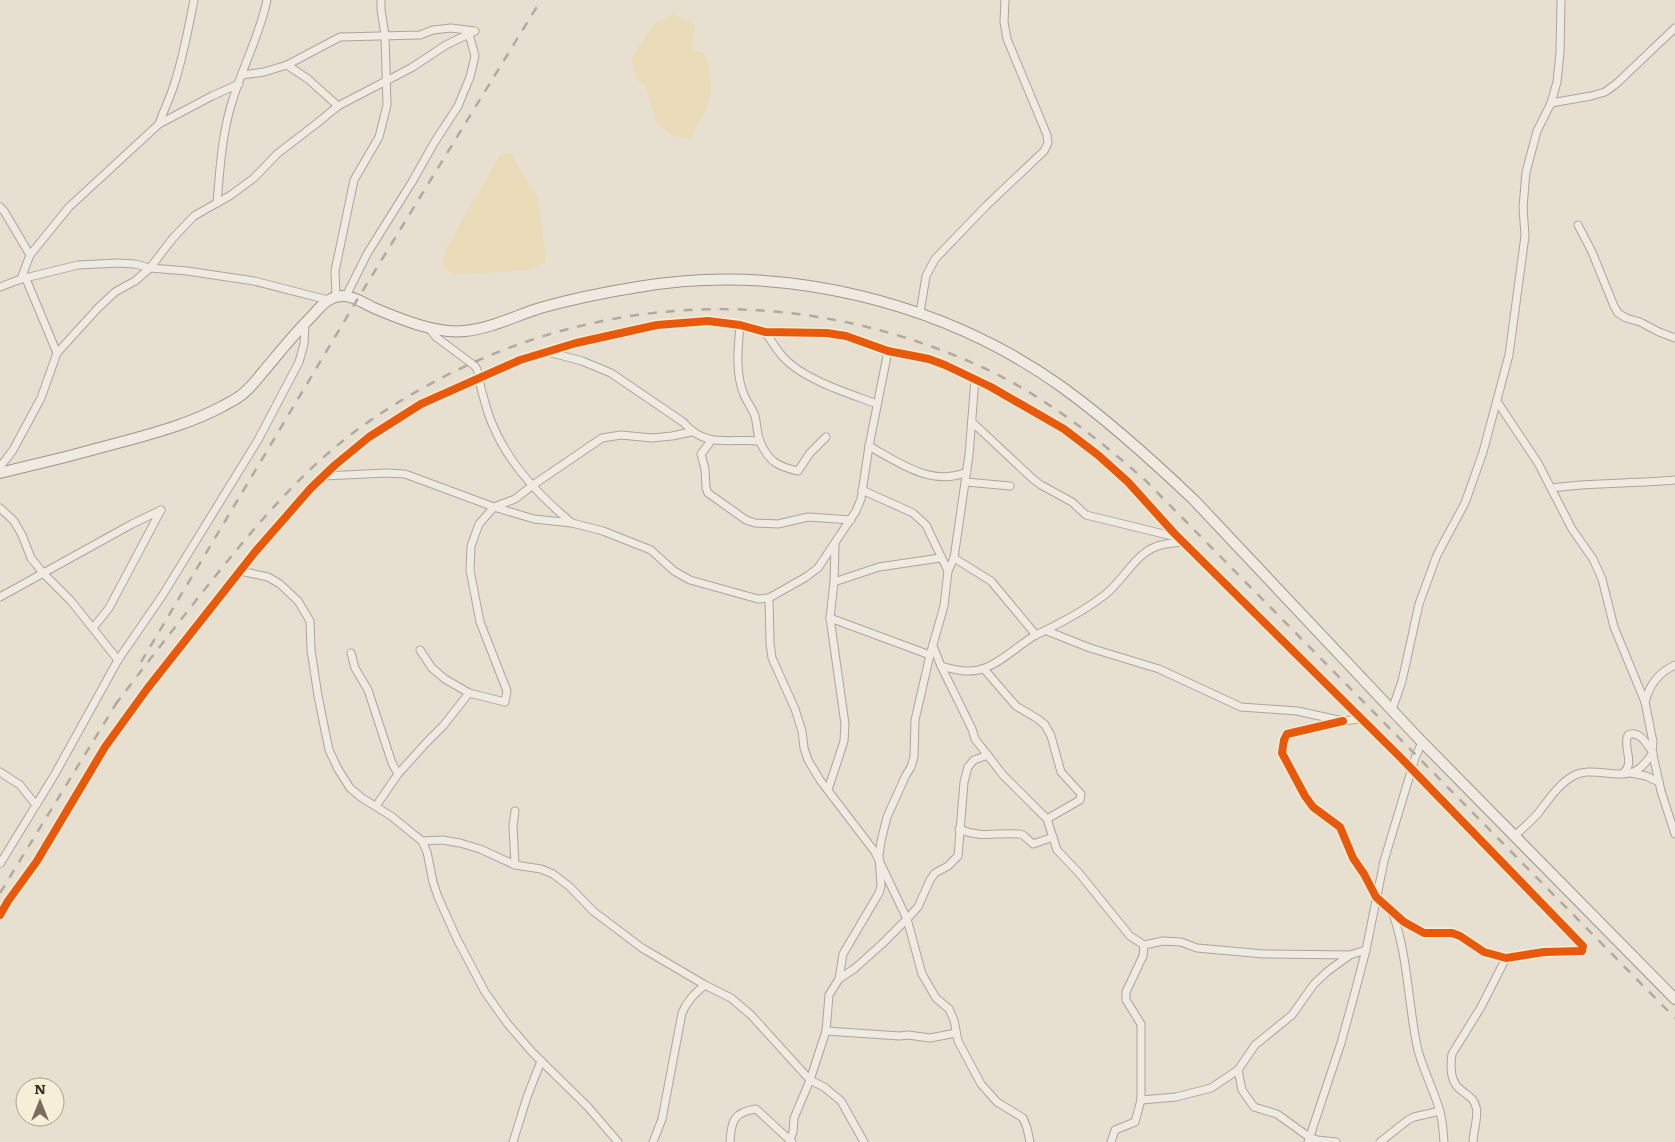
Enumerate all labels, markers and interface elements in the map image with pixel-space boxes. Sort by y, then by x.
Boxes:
north arrow [15,1077,65,1127]
text: N [34,1078,46,1098]

